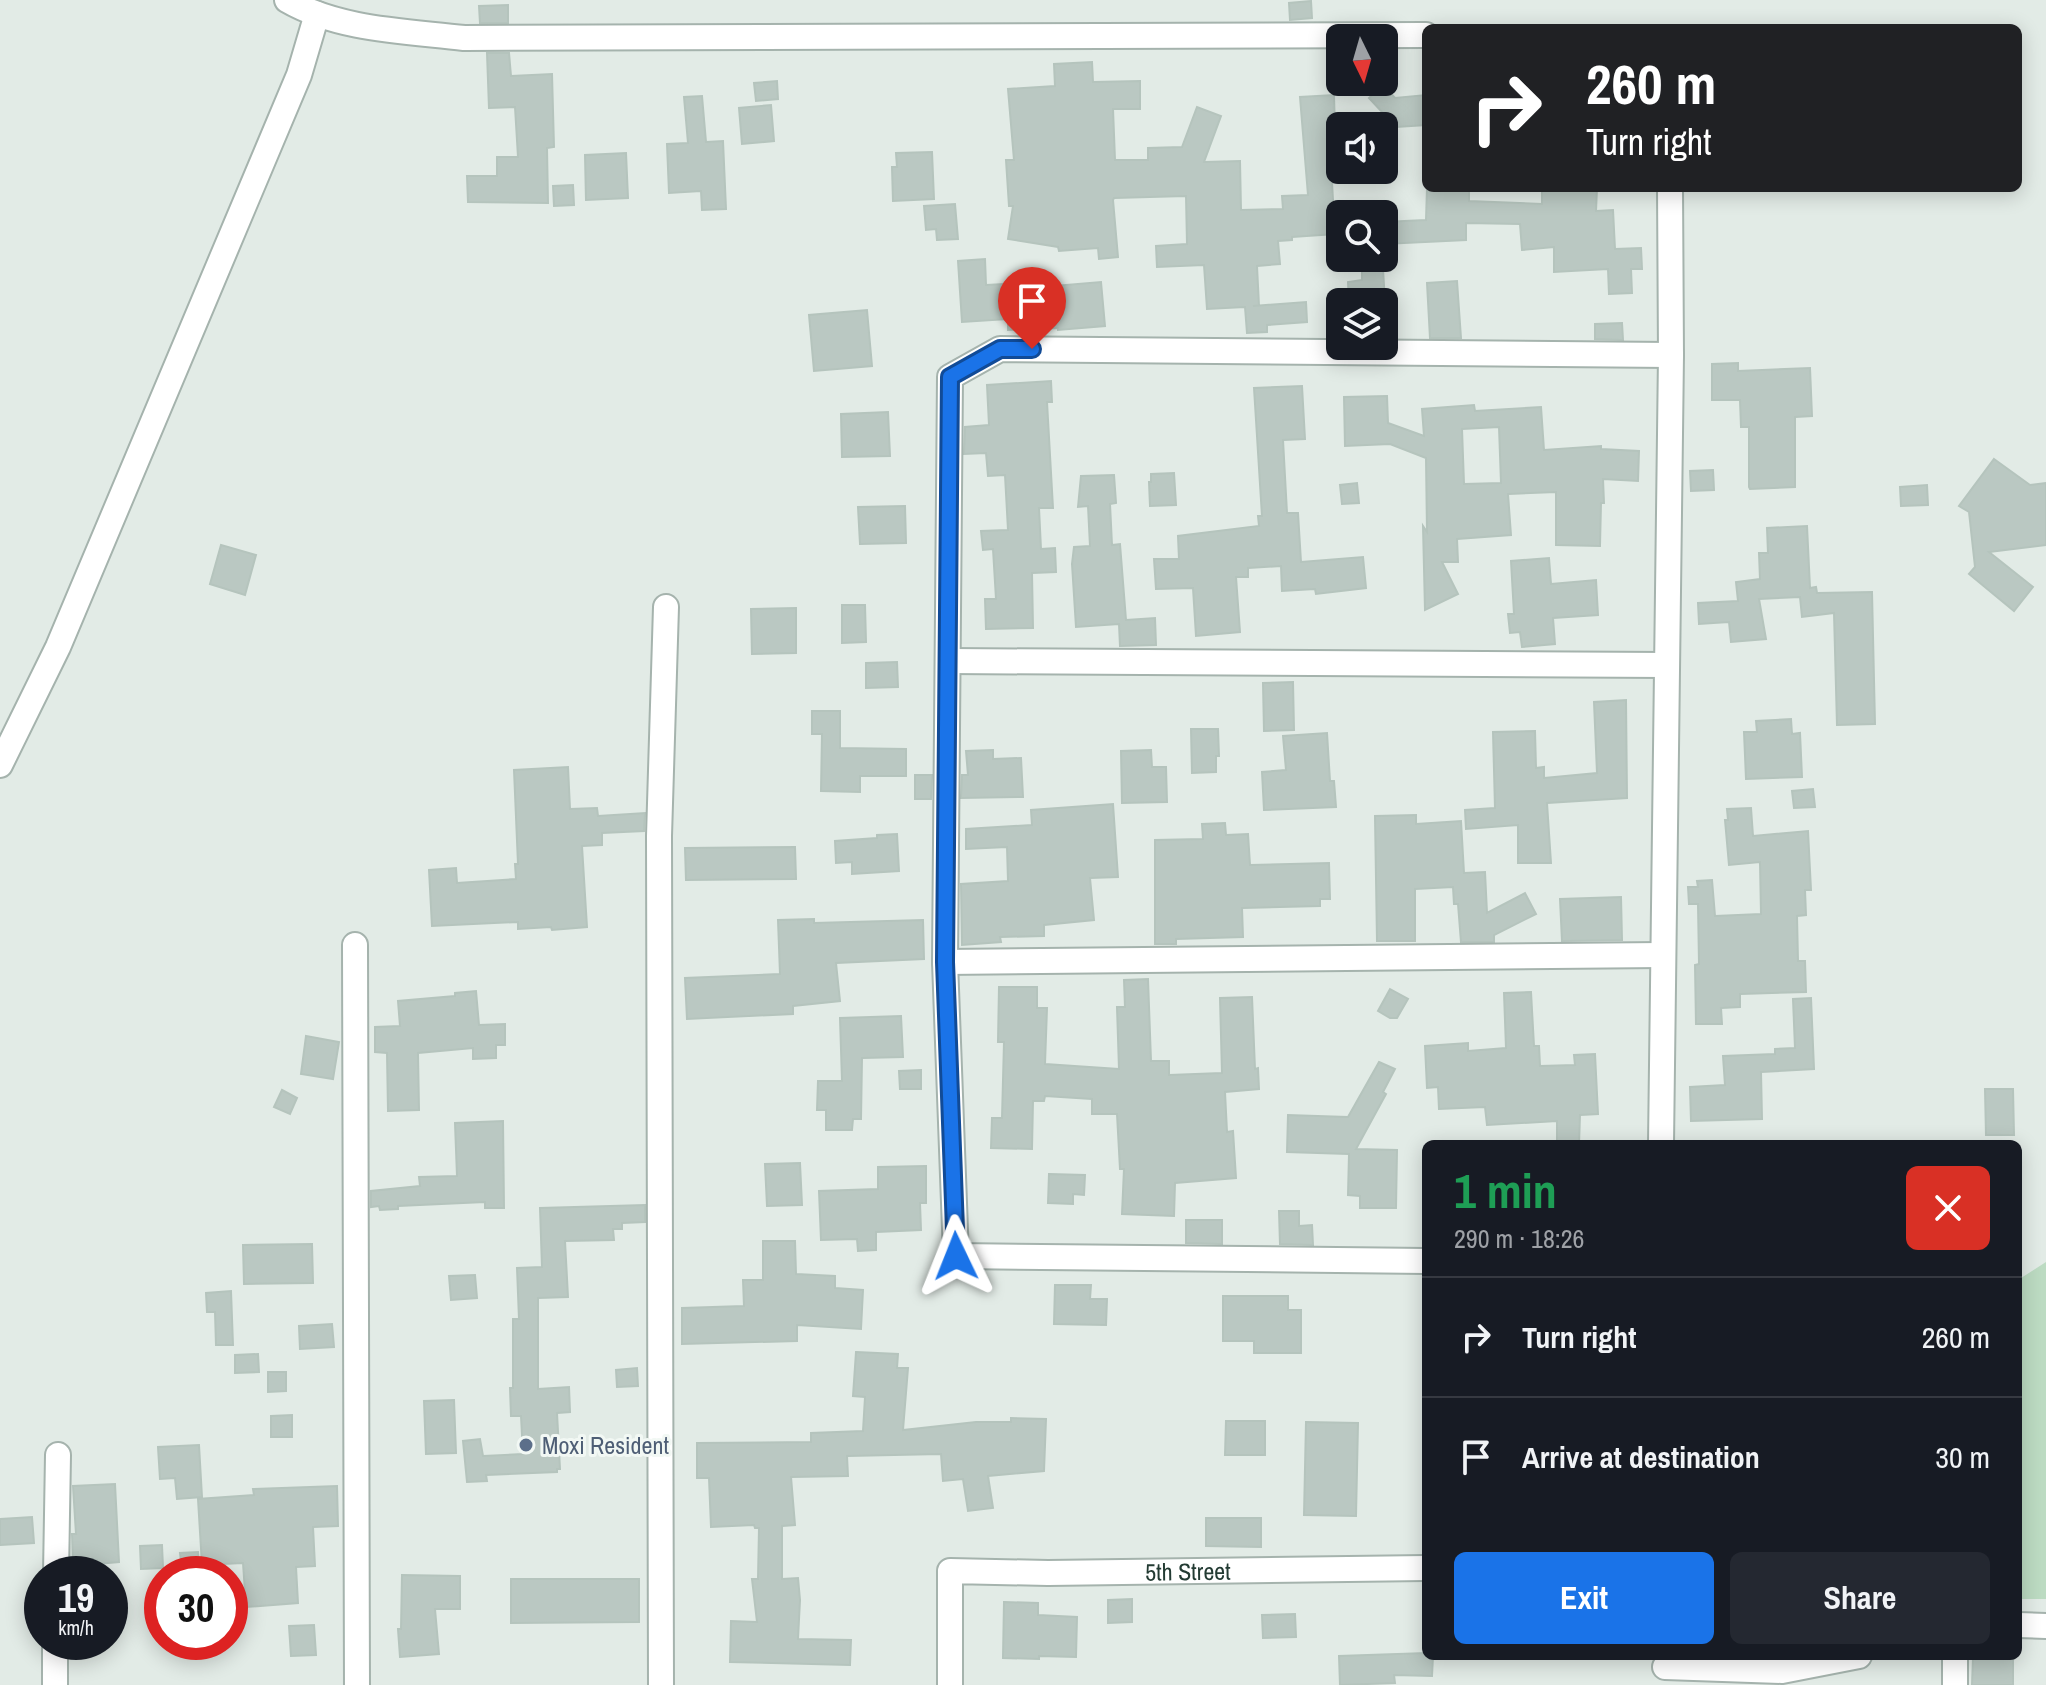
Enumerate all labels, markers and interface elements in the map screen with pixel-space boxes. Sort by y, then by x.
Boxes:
north arrow [1326,24,1398,96]
map controls [1326,24,1398,360]
text: 260 m [1586,46,1716,121]
icon: right [1454,56,1558,160]
button: sound [1326,112,1398,184]
text: Turn right [1586,118,1711,166]
button: search [1326,200,1398,272]
pin [998,267,1066,349]
icon: arrive [1010,279,1054,323]
button: layers [1326,288,1398,360]
text: 1 min [1454,1158,1557,1223]
button: close [1906,1166,1990,1250]
position arrow [914,1214,998,1298]
text: 290 m · 18:26 [1454,1221,1584,1256]
icon: right [1454,1315,1498,1359]
text: Turn right [1522,1317,1636,1357]
text: 260 m [1922,1317,1990,1357]
place label: Moxi Resident [542,1429,669,1461]
icon: arrive [1454,1435,1498,1479]
marker: Moxi Resident [517,1436,535,1454]
text: Arrive at destination [1522,1437,1760,1477]
text: 30 m [1935,1437,1990,1477]
button: Exit [1454,1552,1714,1644]
button: Share [1730,1552,1990,1644]
street label: 5th Street [1145,1555,1231,1588]
speed limit sign: 30 [144,1556,248,1660]
text: 19 [58,1571,94,1624]
text: km/h [58,1614,94,1641]

